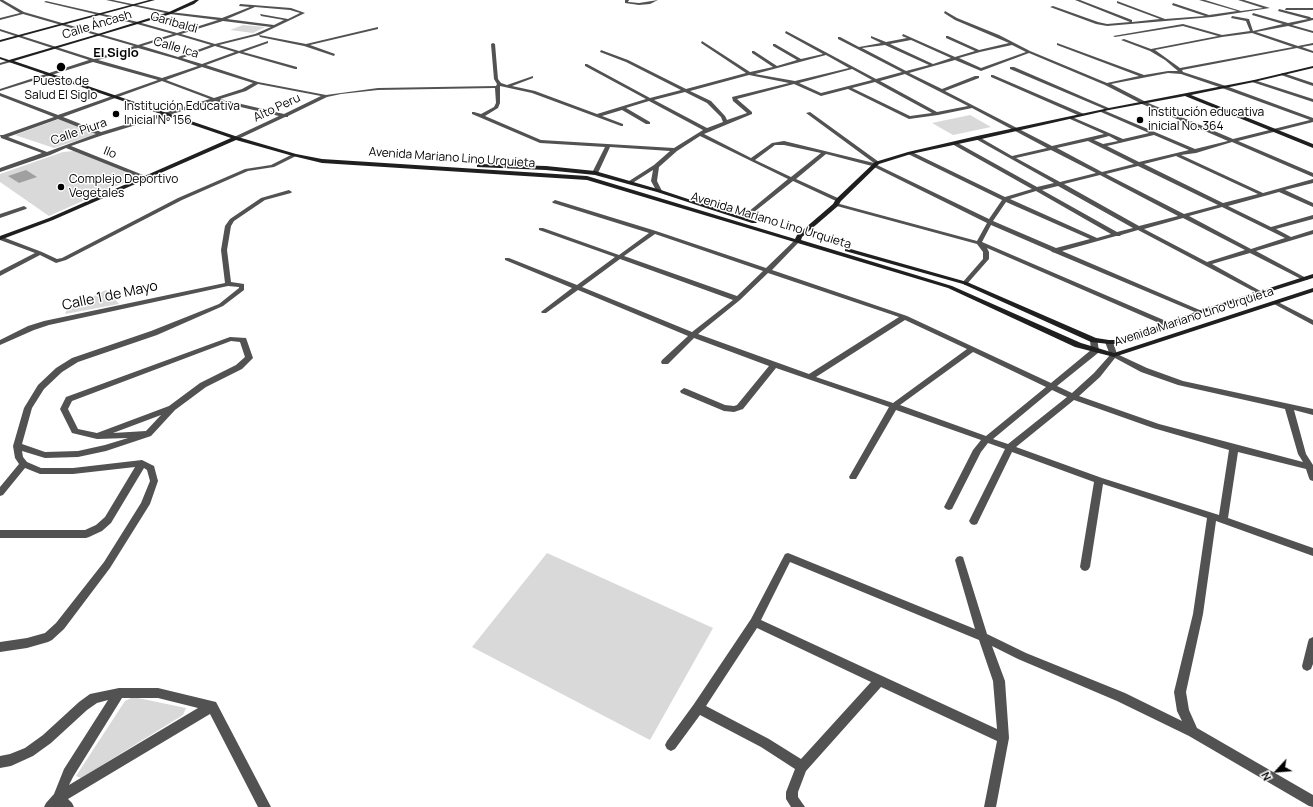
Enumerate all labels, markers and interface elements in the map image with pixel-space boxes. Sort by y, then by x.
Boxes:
street label: Calle Áncash [61,8,133,42]
street label: Garibaldi [149,9,199,37]
street label: Calle Ica [152,34,200,62]
district label: El Siglo [93,45,139,61]
marker: Puesto de Salud El Siglo [55,61,67,73]
place label: Puesto de Salud El Siglo [25,75,97,103]
street label: Alto Peru [251,91,303,125]
place label: Institución Educativa Inicial Nº 156 [124,100,240,128]
place label: Institución educativa inicial No. 364 [1148,106,1264,134]
marker: Institución Educativa Inicial Nº 156 [111,109,121,119]
marker: Institución educativa inicial No. 364 [1135,115,1145,125]
street label: Calle Piura [49,116,109,148]
street label: Ilo [101,144,119,162]
street label: Avenida Mariano Lino Urquieta [368,145,536,171]
place label: Complejo Deportivo Vegetales [69,173,178,201]
marker: Complejo Deportivo Vegetales [56,182,66,192]
street label: Avenida Mariano Lino Urquieta [689,190,853,252]
street label: Calle 1 de Mayo [61,278,159,314]
street label: Avenida Mariano Lino Urquieta [1112,284,1276,350]
north arrow [1257,751,1297,791]
text: N [1257,770,1274,783]

